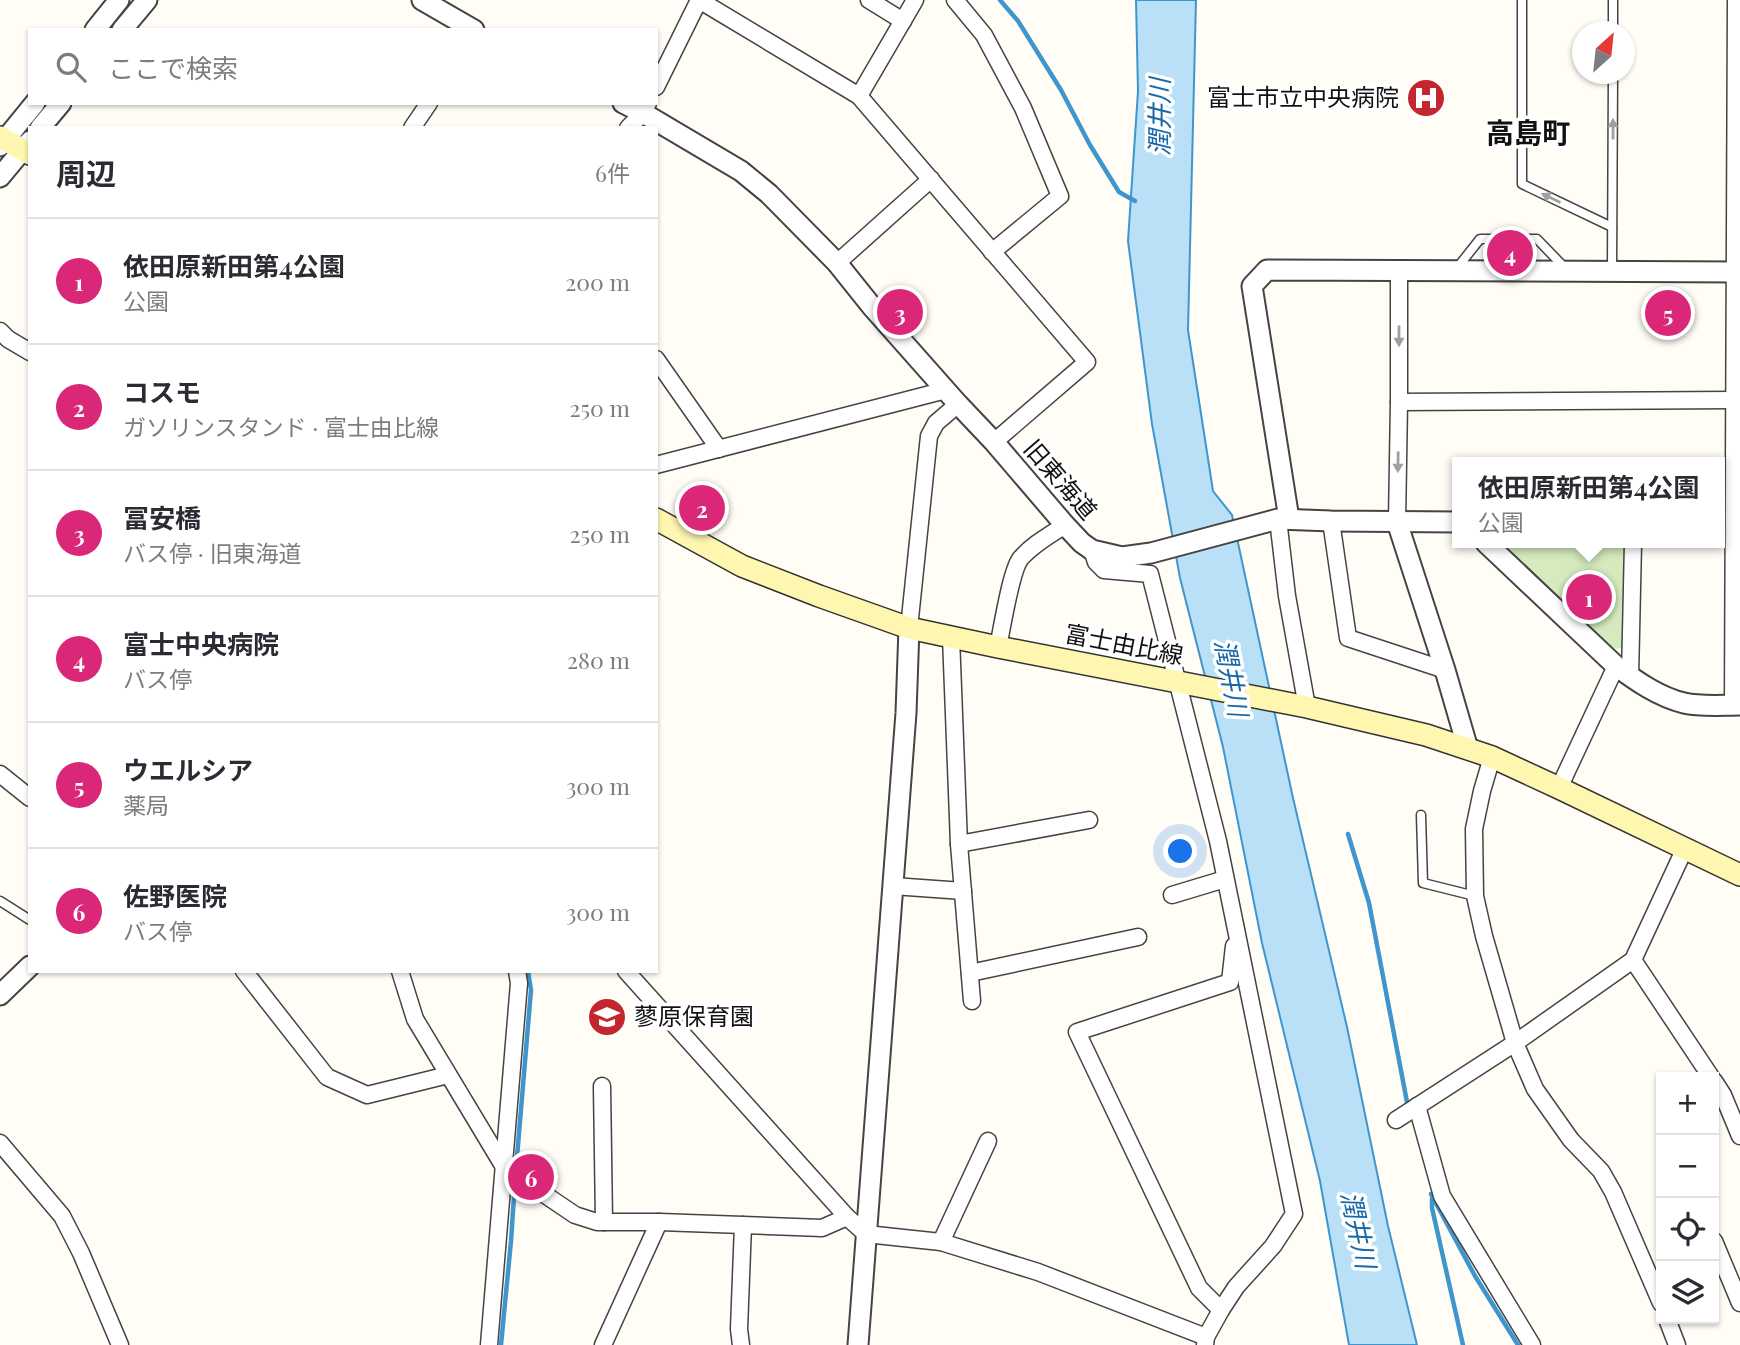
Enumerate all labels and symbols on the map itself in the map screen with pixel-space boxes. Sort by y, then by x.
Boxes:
north arrow [1572,21,1635,84]
water label: 潤井川 [1141,75,1176,156]
hospital icon: 富士市立中央病院 [1405,77,1447,119]
place label: 富士市立中央病院 [1207,80,1399,112]
district label: 高島町 [1486,113,1570,150]
one-way arrow [1607,117,1619,139]
one-way arrow [1541,192,1561,203]
pin: 4 [1487,227,1533,279]
pin: 3 [877,286,923,338]
pin: 5 [1645,287,1691,339]
one-way arrow [1393,326,1405,348]
street label: 旧東海道 [1018,432,1105,525]
one-way arrow [1392,451,1404,473]
pin: 2 [679,482,725,534]
pin: 1 [1566,571,1612,623]
street label: 富士由比線 [1062,616,1186,670]
water label: 潤井川 [1208,636,1258,722]
your location [1163,834,1197,868]
school or university icon: 蓼原保育園 [586,996,628,1038]
place label: 蓼原保育園 [634,999,754,1031]
pin: 6 [508,1151,554,1203]
water label: 潤井川 [1334,1188,1385,1274]

